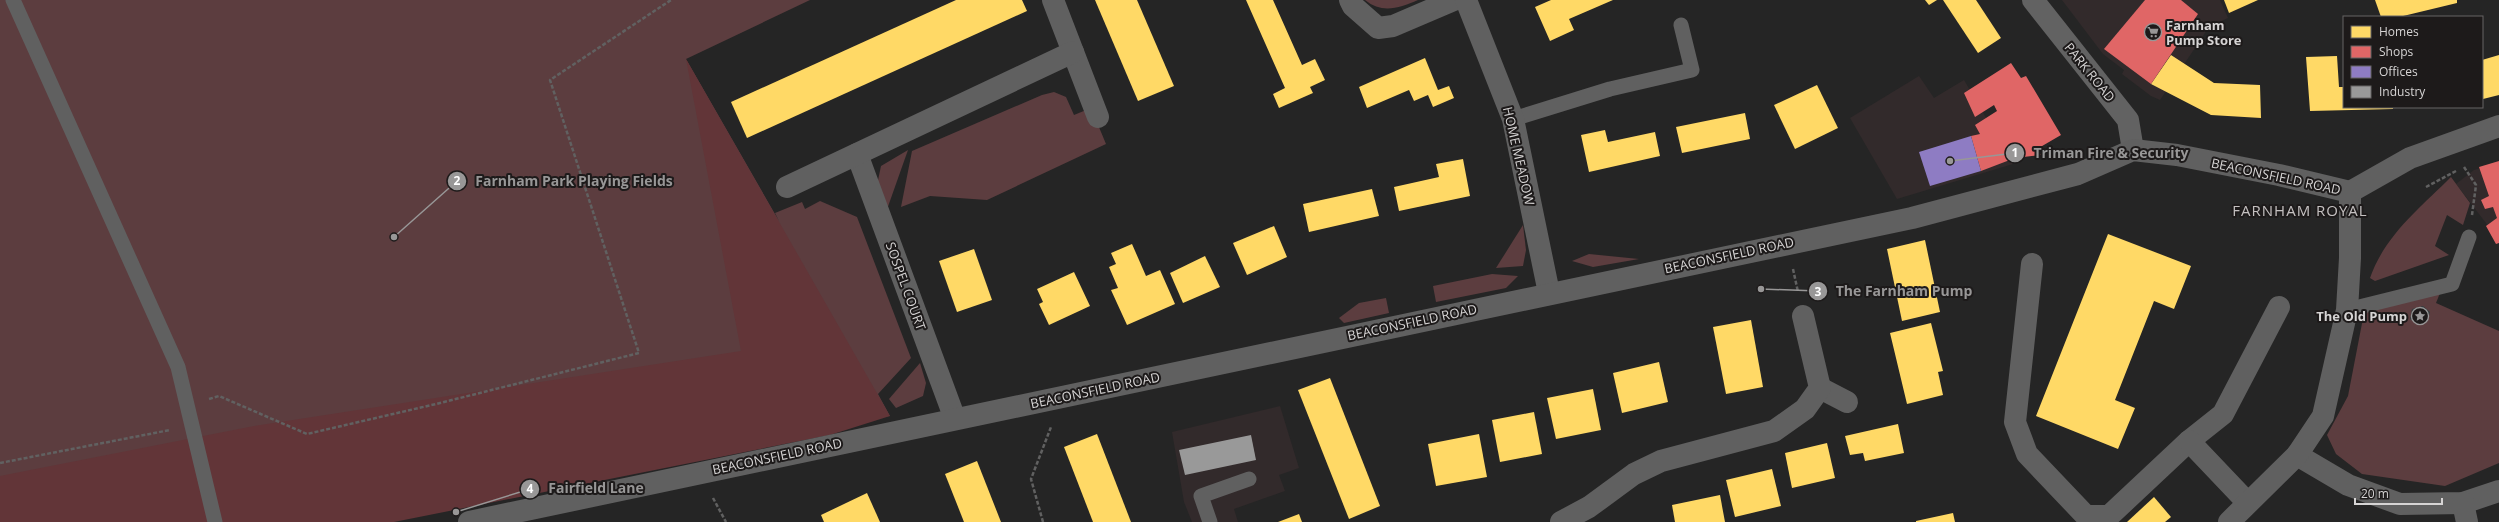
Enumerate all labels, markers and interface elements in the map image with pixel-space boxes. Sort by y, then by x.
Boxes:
place label: Farnham Pump Store [2166,16,2242,49]
legend [2343,16,2483,108]
supermarket icon: Farnham Pump Store [2143,22,2163,42]
text: Homes [2379,23,2419,40]
street label: PARK ROAD [2061,39,2119,105]
text: Shops [2379,43,2414,60]
text: Offices [2379,63,2418,80]
text: Industry [2379,83,2426,100]
street label: HOME MEADOW [1499,105,1539,207]
callout: Triman Fire & Security [2005,140,2196,166]
text: Triman Fire & Security [2033,143,2189,162]
text: 1 [2012,144,2018,161]
street label: BEACONSFIELD ROAD [2210,153,2342,199]
callout: Farnham Park Playing Fields [447,168,681,194]
text: Farnham Park Playing Fields [475,171,673,190]
text: 2 [454,172,461,189]
district label: FARNHAM ROYAL [2232,200,2368,220]
street label: BEACONSFIELD ROAD [1663,232,1795,278]
street label: SOSPEL COURT [882,239,931,333]
callout: The Farnham Pump [1808,278,1980,304]
text: The Farnham Pump [1836,281,1972,300]
text: 3 [1815,283,1822,300]
street label: BEACONSFIELD ROAD [1346,299,1478,345]
place icon: The Old Pump [2410,306,2430,326]
place label: The Old Pump [2316,307,2407,325]
street label: BEACONSFIELD ROAD [1029,367,1161,413]
street label: BEACONSFIELD ROAD [711,433,843,479]
callout: Fairfield Lane [520,476,652,502]
text: Fairfield Lane [548,478,644,497]
text: 4 [527,480,534,497]
scale bar [2355,480,2442,506]
text: 20 m [2361,485,2389,502]

